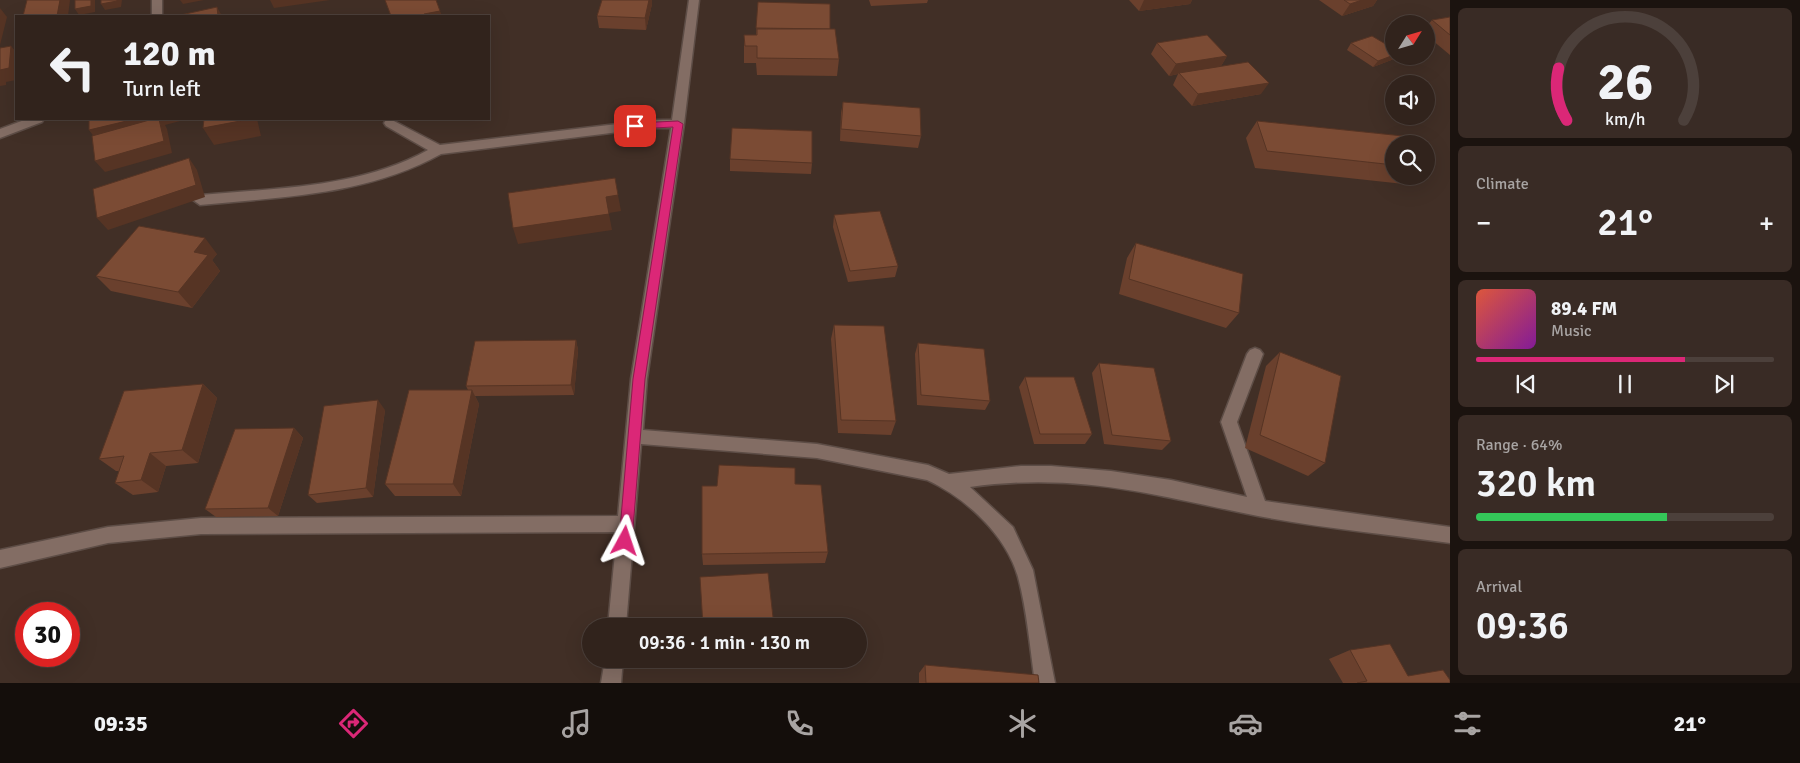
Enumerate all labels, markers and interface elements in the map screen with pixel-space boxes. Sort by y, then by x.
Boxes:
north arrow [1385,15,1435,65]
map controls [1385,15,1435,185]
text: 120 m [123,32,216,75]
icon: left [40,35,105,100]
text: 26 [1597,50,1653,114]
text: Turn left [123,75,201,102]
button: sound [1385,75,1435,125]
pin [614,105,656,147]
text: km/h [1605,108,1645,130]
icon: arrive [621,112,649,140]
button: search [1385,135,1435,185]
text: Climate [1476,174,1529,194]
text: 21° [1597,199,1653,246]
text: − [1476,206,1491,240]
text: + [1759,206,1774,240]
text: 89.4 FM [1551,297,1617,321]
text: Music [1551,321,1592,341]
icon: previous [1512,370,1540,398]
icon: pause [1611,370,1639,398]
icon: next [1710,370,1738,398]
text: Range · 64% [1476,435,1562,455]
text: 320 km [1476,460,1596,507]
position arrow [598,514,650,566]
text: Arrival [1476,577,1522,597]
speed limit sign: 30 [15,602,80,667]
text: 09:36 [1476,602,1569,649]
text: 09:36 · 1 min · 130 m [639,631,810,655]
icon: directions [336,706,371,741]
icon: music [559,706,594,741]
icon: phone [782,706,817,741]
icon: climate [1005,706,1040,741]
icon: car [1228,706,1263,741]
icon: filters [1450,706,1485,741]
text: 09:35 [94,710,148,737]
text: 21° [1673,710,1706,737]

